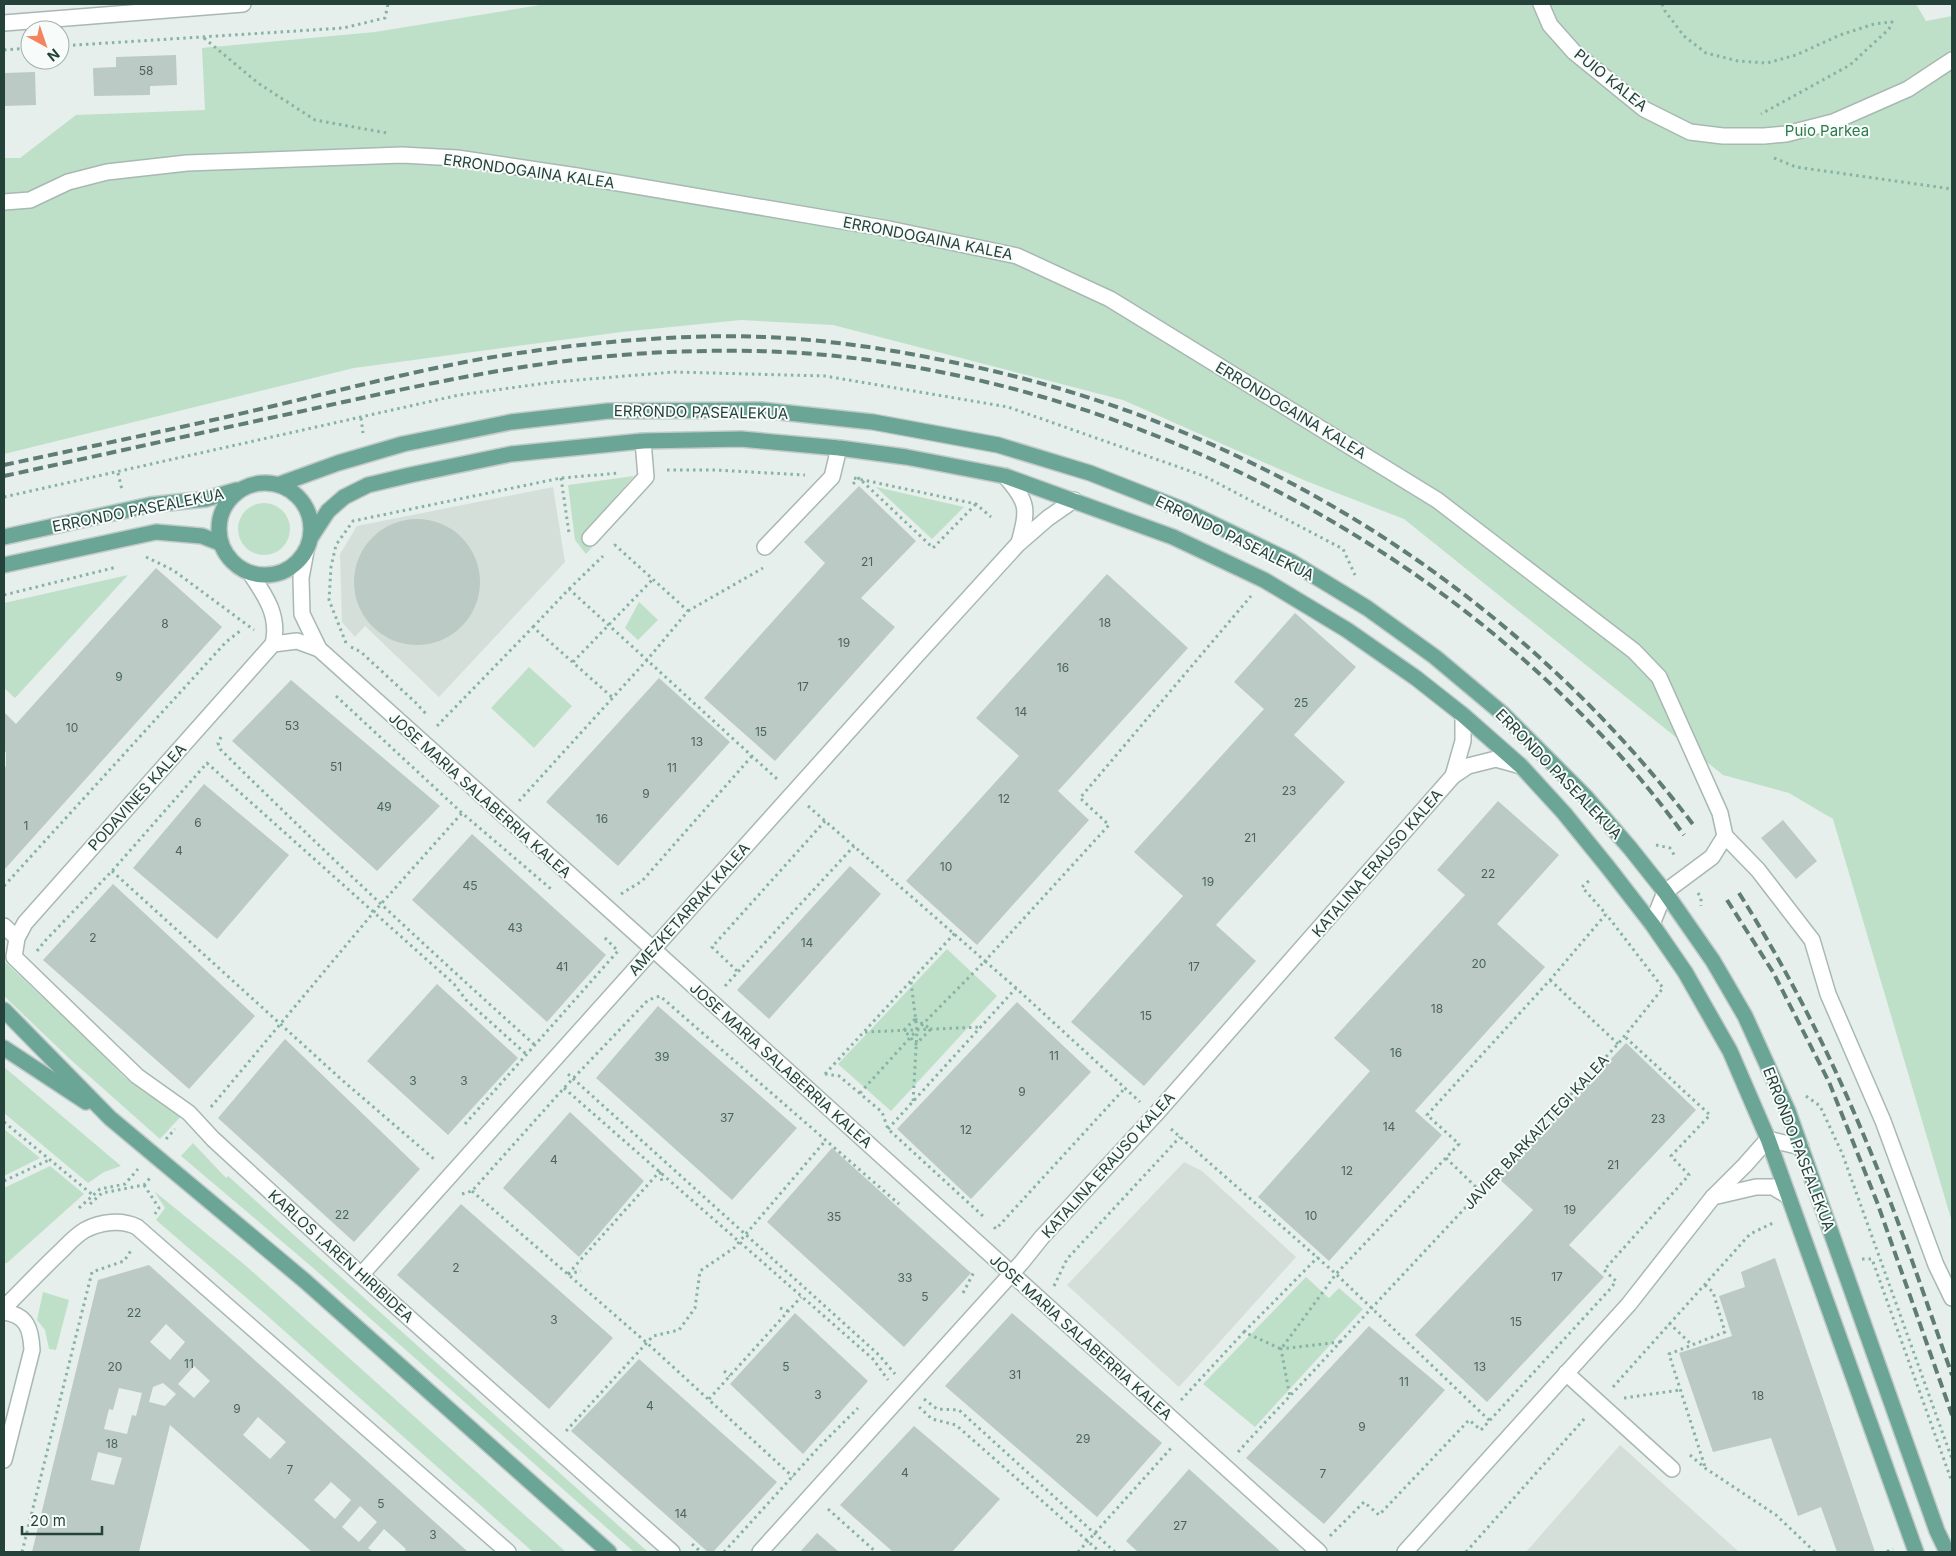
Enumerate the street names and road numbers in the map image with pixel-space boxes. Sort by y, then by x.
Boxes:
street label: PUIO KALEA [1571,45,1651,115]
street label: ERRONDOGAINA KALEA [442,150,616,192]
street label: ERRONDOGAINA KALEA [841,212,1015,264]
street label: ERRONDOGAINA KALEA [1212,357,1370,463]
street label: ERRONDO PASEALEKUA [614,401,788,423]
street label: ERRONDO PASEALEKUA [51,484,225,536]
street label: ERRONDO PASEALEKUA [1153,491,1317,585]
street label: ERRONDO PASEALEKUA [1492,705,1626,843]
street label: JOSE MARIA SALABERRIA KALEA [385,708,575,882]
street label: PODAVINES KALEA [84,740,190,854]
street label: KATALINA ERAUSO KALEA [1308,785,1446,941]
street label: AMEZKETARRAK KALEA [624,839,754,979]
street label: JOSE MARIA SALABERRIA KALEA [686,978,876,1152]
street label: JAVIER BARKAIZTEGI KALEA [1459,1051,1613,1213]
street label: ERRONDO PASEALEKUA [1759,1064,1839,1234]
street label: KATALINA ERAUSO KALEA [1037,1088,1179,1242]
street label: KARLOS I.AREN HIRIBIDEA [264,1186,418,1326]
street label: JOSE MARIA SALABERRIA KALEA [986,1250,1176,1424]

